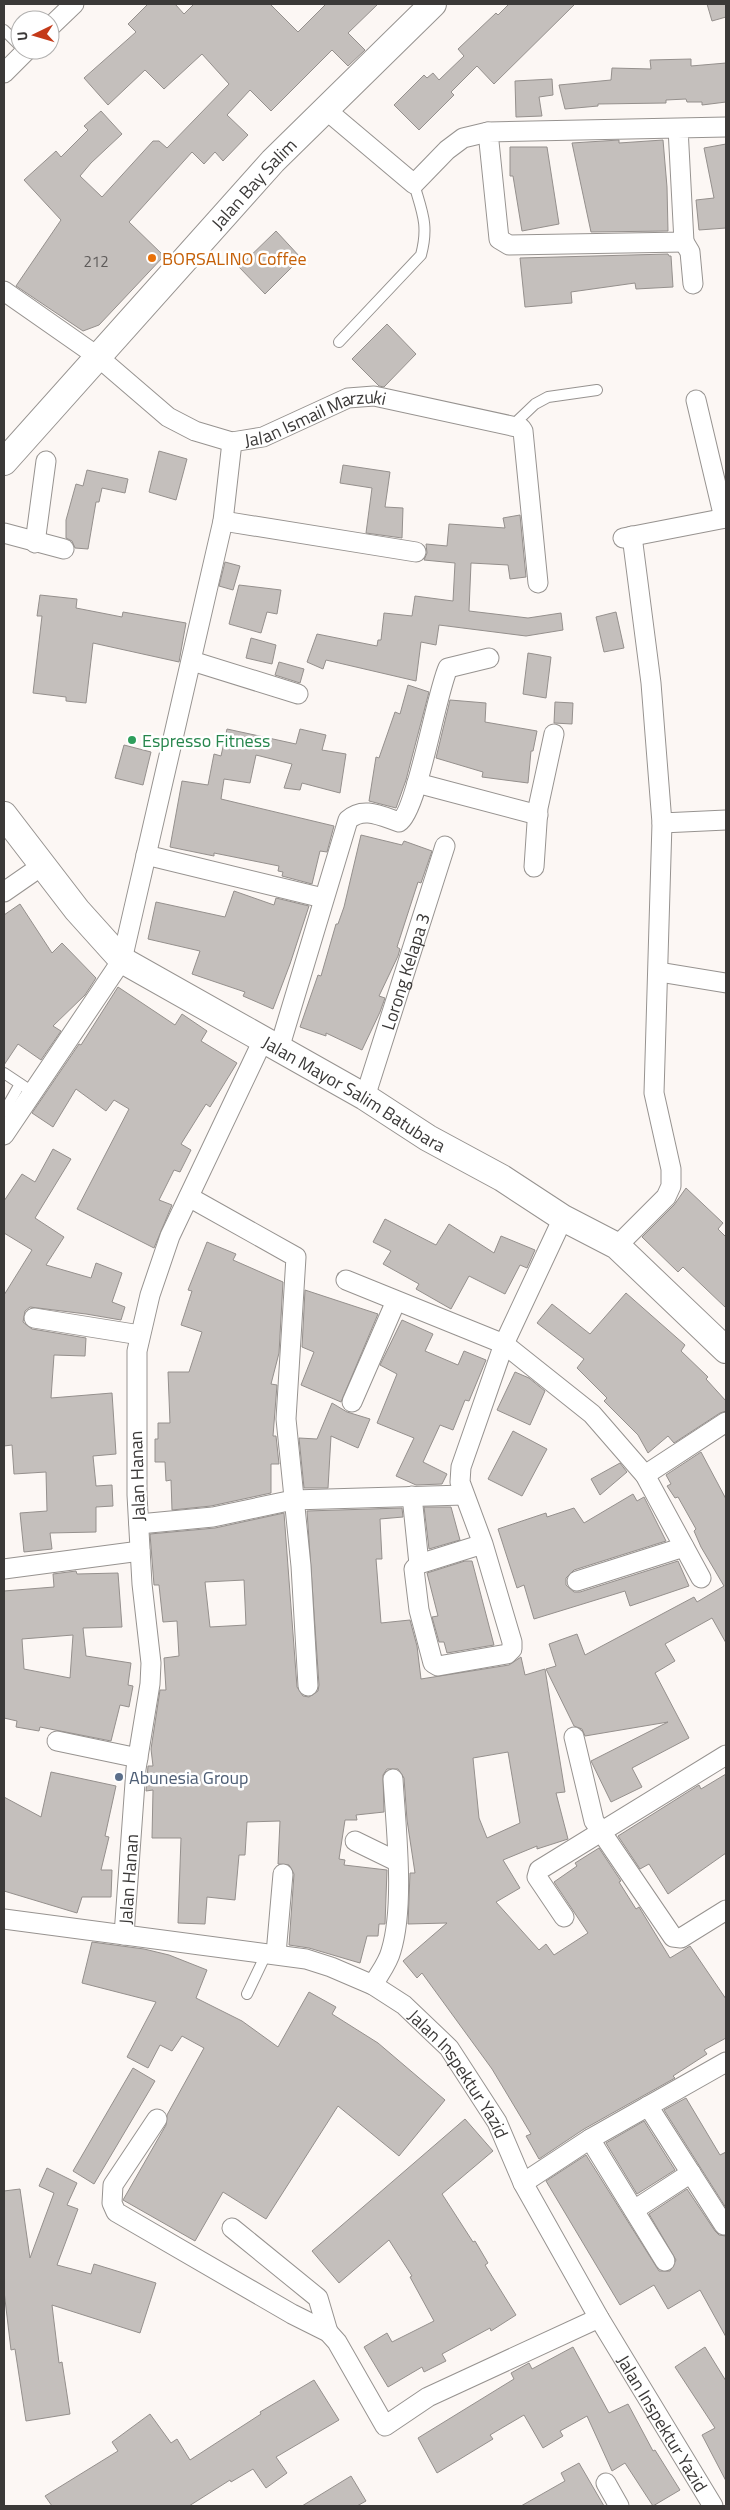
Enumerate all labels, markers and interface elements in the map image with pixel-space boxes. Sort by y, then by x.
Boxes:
north arrow [10,10,60,60]
text: U [11,31,32,42]
street label: Jalan Bay Salim [205,132,303,235]
place label: BORSALINO Coffee [162,245,306,272]
house number: 212 [83,250,109,273]
marker: BORSALINO Coffee [146,252,158,264]
street label: Jalan Ismail Marzuki [242,383,389,453]
place label: Espresso Fitness [142,727,270,754]
marker: Espresso Fitness [126,734,138,746]
street label: Lorong Kelapa 3 [374,909,436,1033]
street label: Jalan Mayor Salim Batubara [258,1028,451,1159]
street label: Jalan Hanan [122,1430,152,1522]
place label: Abunesia Group [129,1764,248,1791]
marker: Abunesia Group [113,1771,125,1783]
street label: Jalan Hanan [111,1833,145,1925]
street label: Jalan Inspektur Yazid [402,2002,516,2142]
street label: Jalan Inspektur Yazid [611,2349,715,2497]

